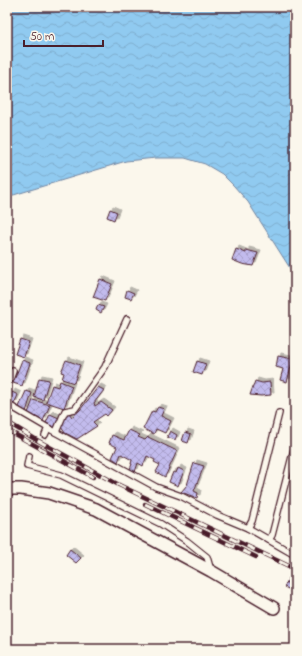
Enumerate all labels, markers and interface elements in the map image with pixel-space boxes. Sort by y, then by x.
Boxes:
scale bar [24,22,103,48]
text: 50 m [30,28,54,46]

